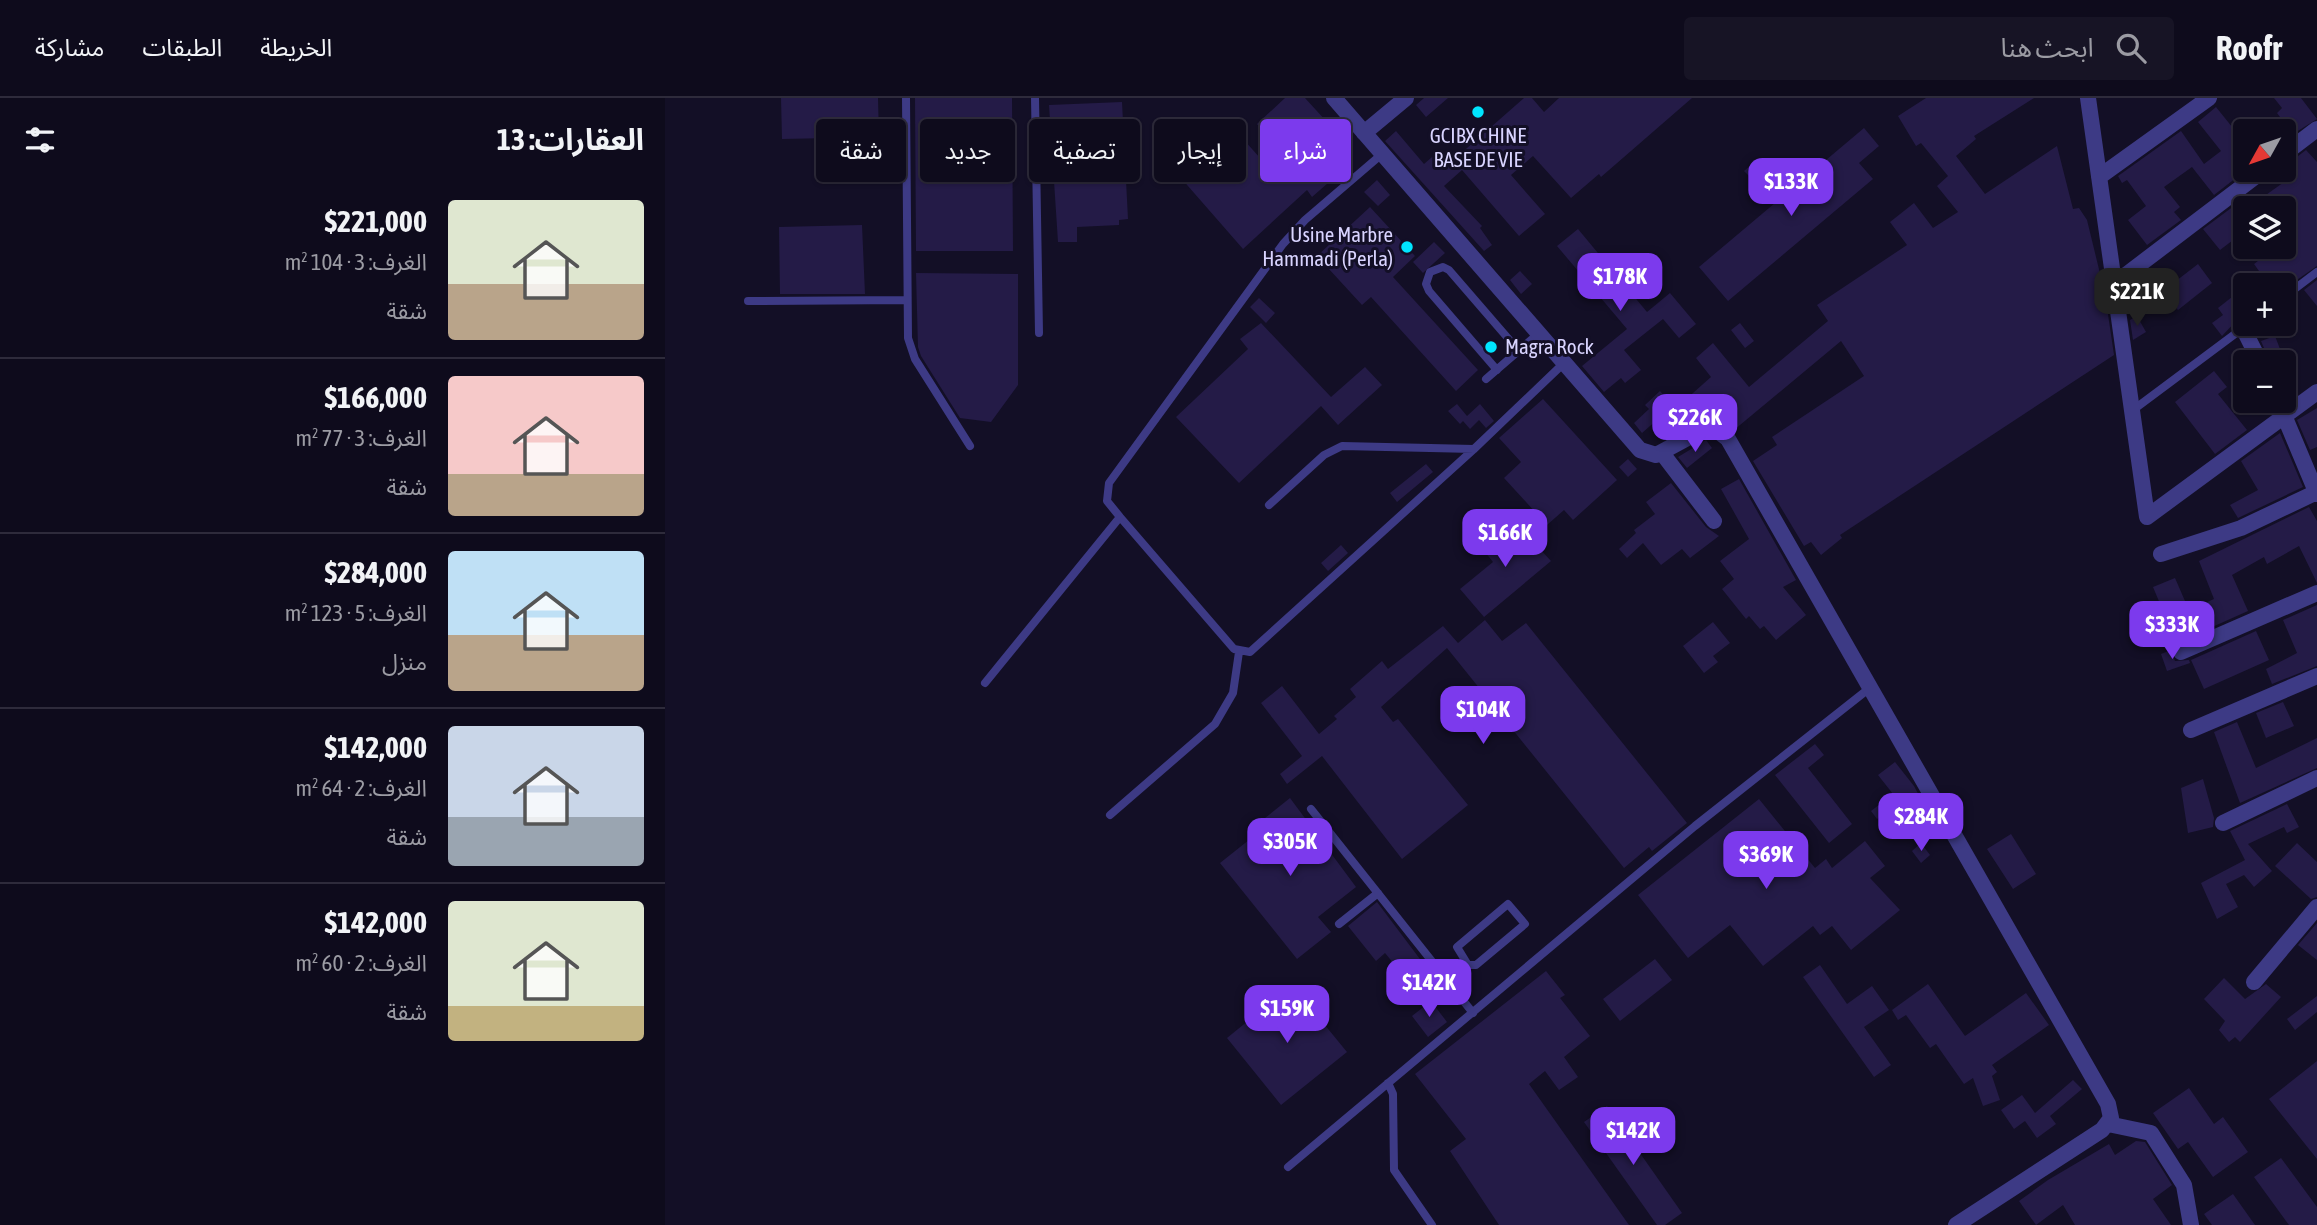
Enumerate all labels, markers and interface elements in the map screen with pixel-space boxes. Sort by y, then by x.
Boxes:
search box [1684,17,2174,80]
icon: search [2112,29,2150,67]
text: Roofr [2216,29,2282,67]
text: ابحث هنا [2000,33,2094,63]
text: مشاركة [35,34,104,61]
text: الطبقات [142,34,222,61]
text: الخريطة [260,34,332,61]
marker: GCIBX CHINE BASE DE VIE [1470,104,1486,120]
chip: شقة [816,119,906,182]
chip: جديد [920,119,1015,182]
chip: تصفية [1029,119,1140,182]
chip: إيجار [1154,119,1246,182]
chip: شراء [1260,119,1351,182]
north arrow [2233,119,2296,182]
map controls [2233,119,2296,413]
icon: filters [21,121,59,159]
text: العقارات: 13 [497,122,644,156]
place label: GCIBX CHINE BASE DE VIE [1430,123,1526,171]
pin: $133K [1742,158,1840,218]
text: $133K [1764,168,1818,194]
button: layers [2233,196,2296,259]
text: $221,000 [324,204,427,238]
place label: Usine Marbre Hammadi (Perla) [1262,222,1393,270]
icon: home [504,228,588,312]
marker: Usine Marbre Hammadi (Perla) [1399,239,1415,255]
text: الغرف: 3 · 104 m² [285,249,427,275]
pin: $178K [1571,254,1669,313]
text: $178K [1593,263,1647,289]
pin: $221K [2088,268,2186,328]
button: + [2233,273,2296,336]
text: $221K [2110,278,2164,304]
text: شقة [386,298,427,324]
place label: Magra Rock [1505,334,1594,358]
marker: Magra Rock [1483,339,1499,355]
button: − [2233,350,2296,413]
text: $166,000 [324,380,427,414]
pin: $226K [1646,394,1744,454]
icon: home [504,404,588,488]
text: $226K [1668,404,1722,430]
text: الغرف: 3 · 77 m² [295,425,427,451]
text: شقة [386,474,427,500]
pin: $166K [1456,510,1554,569]
text: $166K [1478,519,1532,545]
text: $284,000 [324,555,427,589]
icon: home [504,579,588,663]
text: الغرف: 5 · 123 m² [285,600,427,626]
pin: $333K [2123,602,2221,661]
text: $333K [2145,611,2199,637]
text: منزل [382,649,427,675]
pin: $104K [1434,686,1532,746]
text: $104K [1456,696,1510,722]
text: $142,000 [324,730,427,764]
icon: home [504,754,588,838]
text: الغرف: 2 · 64 m² [295,775,427,801]
pin: $284K [1872,794,1970,853]
text: $284K [1894,803,1948,829]
pin: $305K [1241,818,1339,878]
text: شقة [386,824,427,850]
text: $305K [1263,828,1317,854]
pin: $369K [1717,832,1815,891]
text: $369K [1739,841,1793,867]
text: $142,000 [324,905,427,939]
icon: home [504,929,588,1013]
text: الغرف: 2 · 60 m² [295,950,427,976]
pin: $142K [1380,960,1478,1019]
text: $142K [1402,969,1456,995]
pin: $159K [1238,986,1336,1045]
text: $159K [1260,995,1314,1021]
text: شقة [386,999,427,1025]
pin: $142K [1584,1108,1682,1167]
text: $142K [1606,1117,1660,1143]

